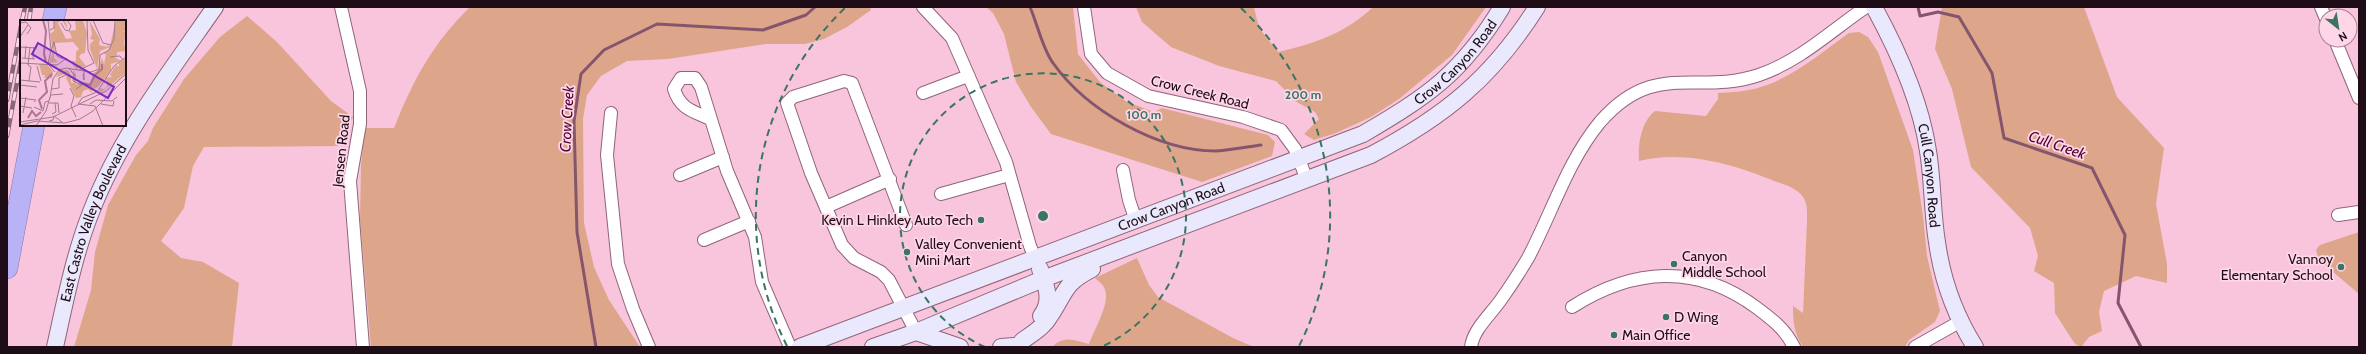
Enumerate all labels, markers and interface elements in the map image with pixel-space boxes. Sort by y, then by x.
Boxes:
north arrow [2318,8,2358,48]
street label: Crow Canyon Road [1410,16,1501,109]
inset map [20,20,126,126]
text: N [2336,29,2350,45]
street label: Crow Creek Road [1149,71,1251,113]
water label: Crow Creek [556,85,578,153]
text: 200 m [1285,87,1321,102]
text: 100 m [1127,107,1161,122]
street label: Jensen Road [328,114,354,189]
street label: Cull Canyon Road [1914,122,1944,228]
water label: Cull Creek [2026,127,2088,163]
street label: East Castro Valley Boulevard [56,141,131,304]
street label: Crow Canyon Road [1115,178,1227,235]
centre of rings [1036,209,1050,223]
place label: Kevin L Hinkley Auto Tech [821,211,973,229]
marker: Kevin L Hinkley Auto Tech [976,215,986,225]
place label: Valley Convenient Mini Mart [915,235,1022,269]
marker: Valley Convenient Mini Mart [902,247,912,257]
place label: Canyon Middle School [1682,247,1767,281]
place label: Vannoy Elementary School [2221,250,2334,284]
marker: Canyon Middle School [1669,259,1679,269]
marker: Vannoy Elementary School [2336,262,2346,272]
place label: D Wing [1674,308,1719,326]
marker: D Wing [1661,312,1671,322]
place label: Main Office [1622,326,1690,344]
marker: Main Office [1609,330,1619,340]

